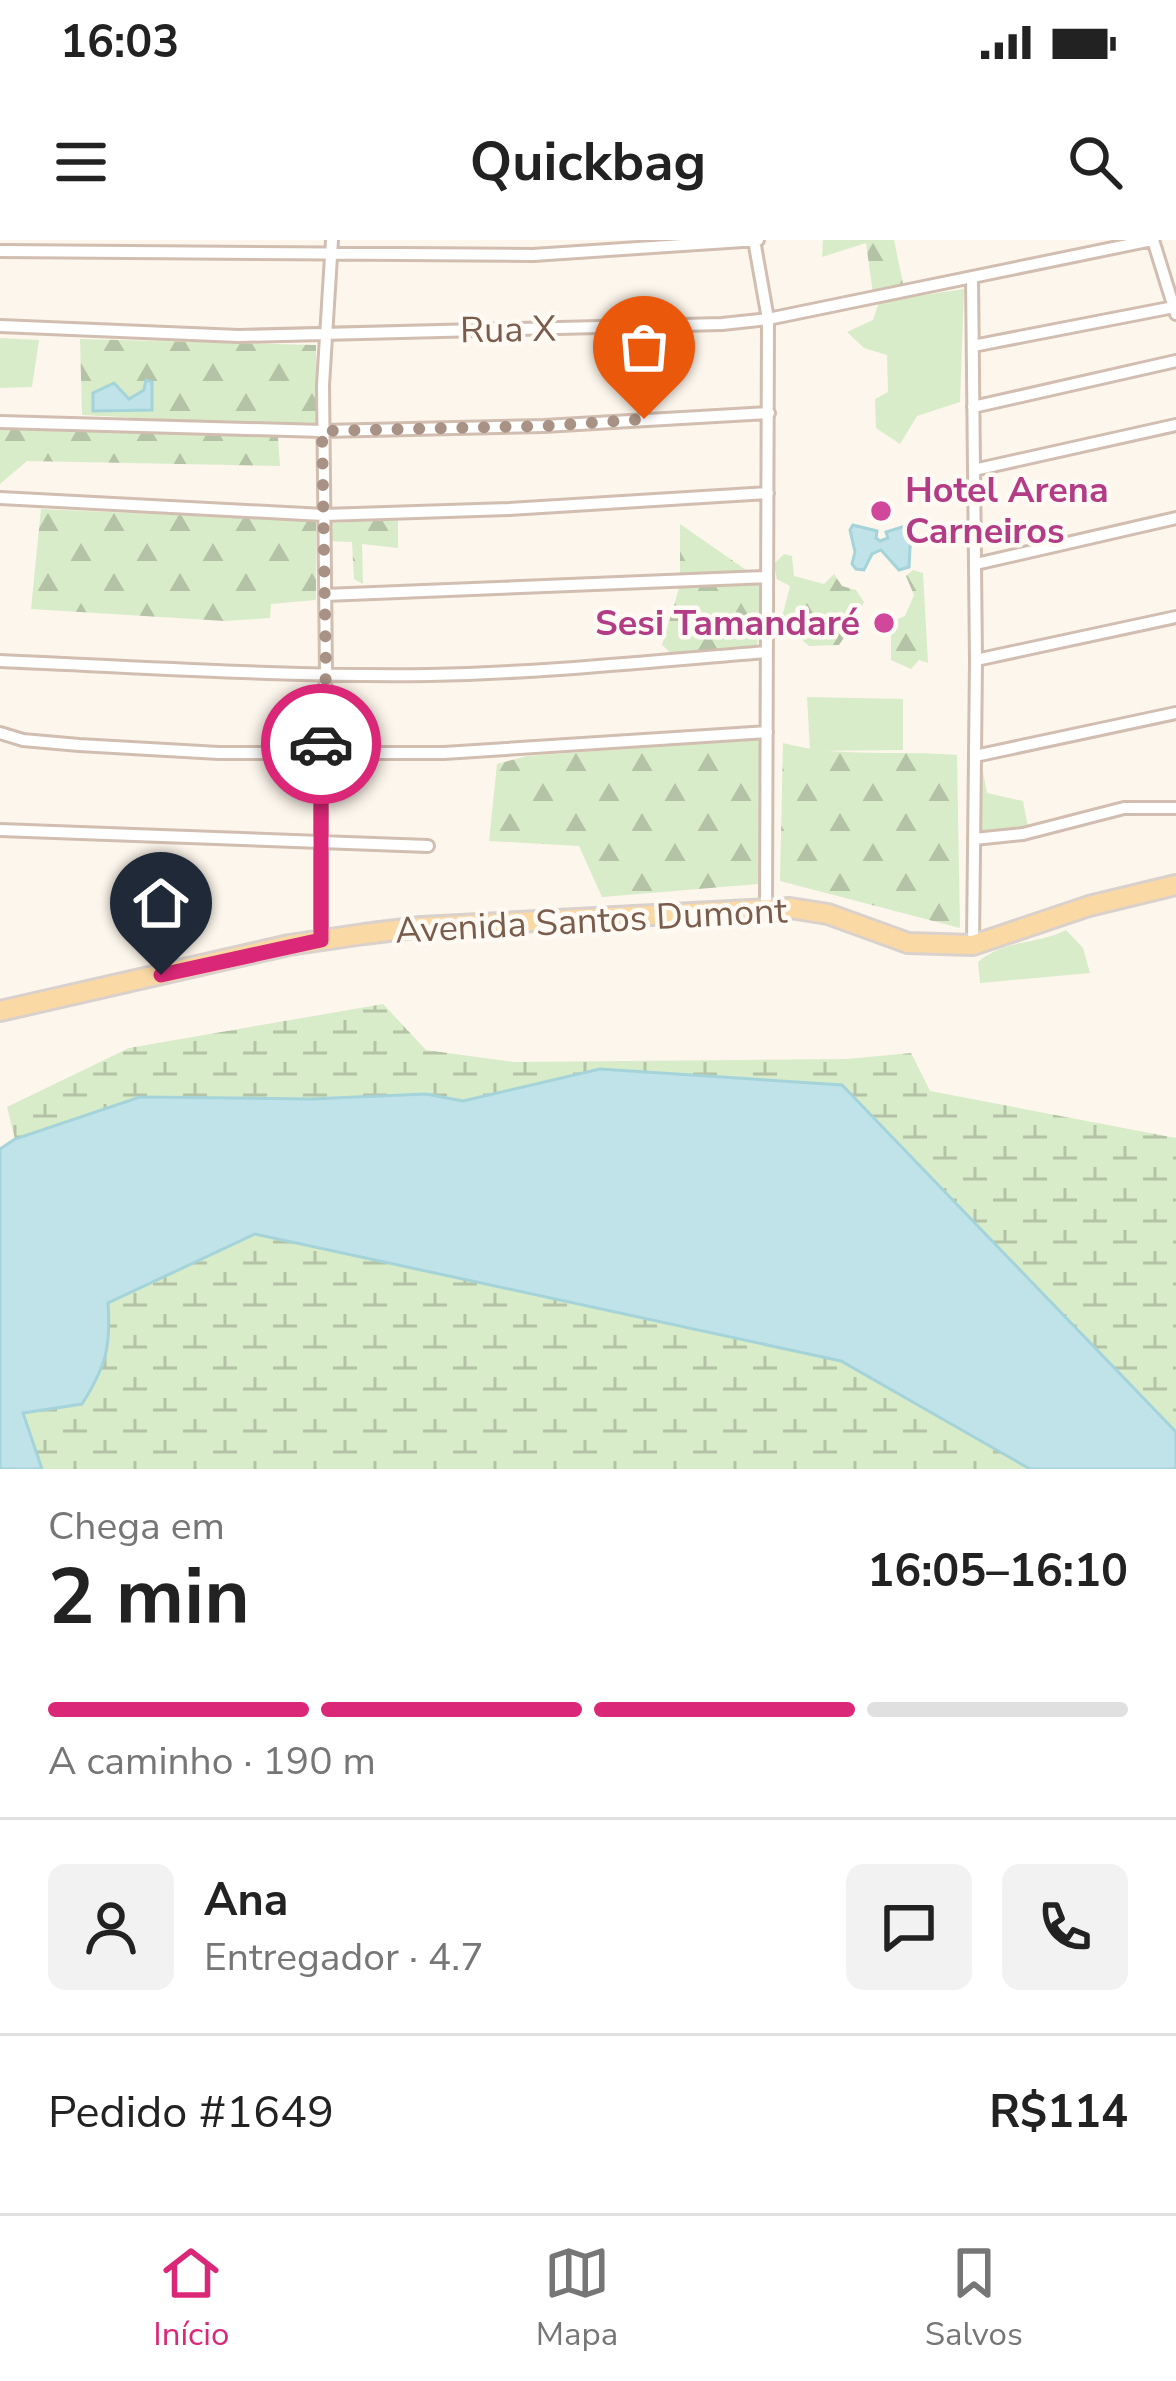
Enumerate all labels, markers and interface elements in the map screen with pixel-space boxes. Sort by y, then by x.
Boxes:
text: 16:03 [60,12,179,73]
text: Quickbag [470,125,706,199]
icon: menu [48,129,114,195]
icon: search [1062,129,1128,195]
pin [593,296,695,419]
street label: Rua X [460,305,557,355]
icon: bag [611,314,677,380]
place label: Hotel Arena Carneiros [905,466,1109,556]
marker: Hotel Arena Carneiros [868,498,894,524]
place label: Sesi Tamandaré [595,599,860,648]
marker: Sesi Tamandaré [871,610,897,636]
courier [261,684,381,804]
icon: car [288,711,354,777]
pin [110,852,212,975]
icon: home [128,870,194,936]
street label: Avenida Santos Dumont [394,886,789,956]
text: Chega em [48,1500,225,1553]
text: 16:05–16:10 [867,1541,1128,1602]
text: 2 min [48,1544,250,1651]
text: A caminho · 190 m [48,1735,376,1788]
button: person [48,1864,174,1990]
button: chat [846,1864,972,1990]
button: phone [1002,1864,1128,1990]
text: Ana [204,1870,288,1931]
text: Entregador · 4.7 [204,1931,484,1984]
text: Pedido #1649 [48,2082,334,2143]
text: R$114 [989,2082,1128,2143]
tab: Início [153,2240,229,2357]
tab: Mapa [536,2240,618,2357]
tab: Salvos [925,2240,1023,2357]

